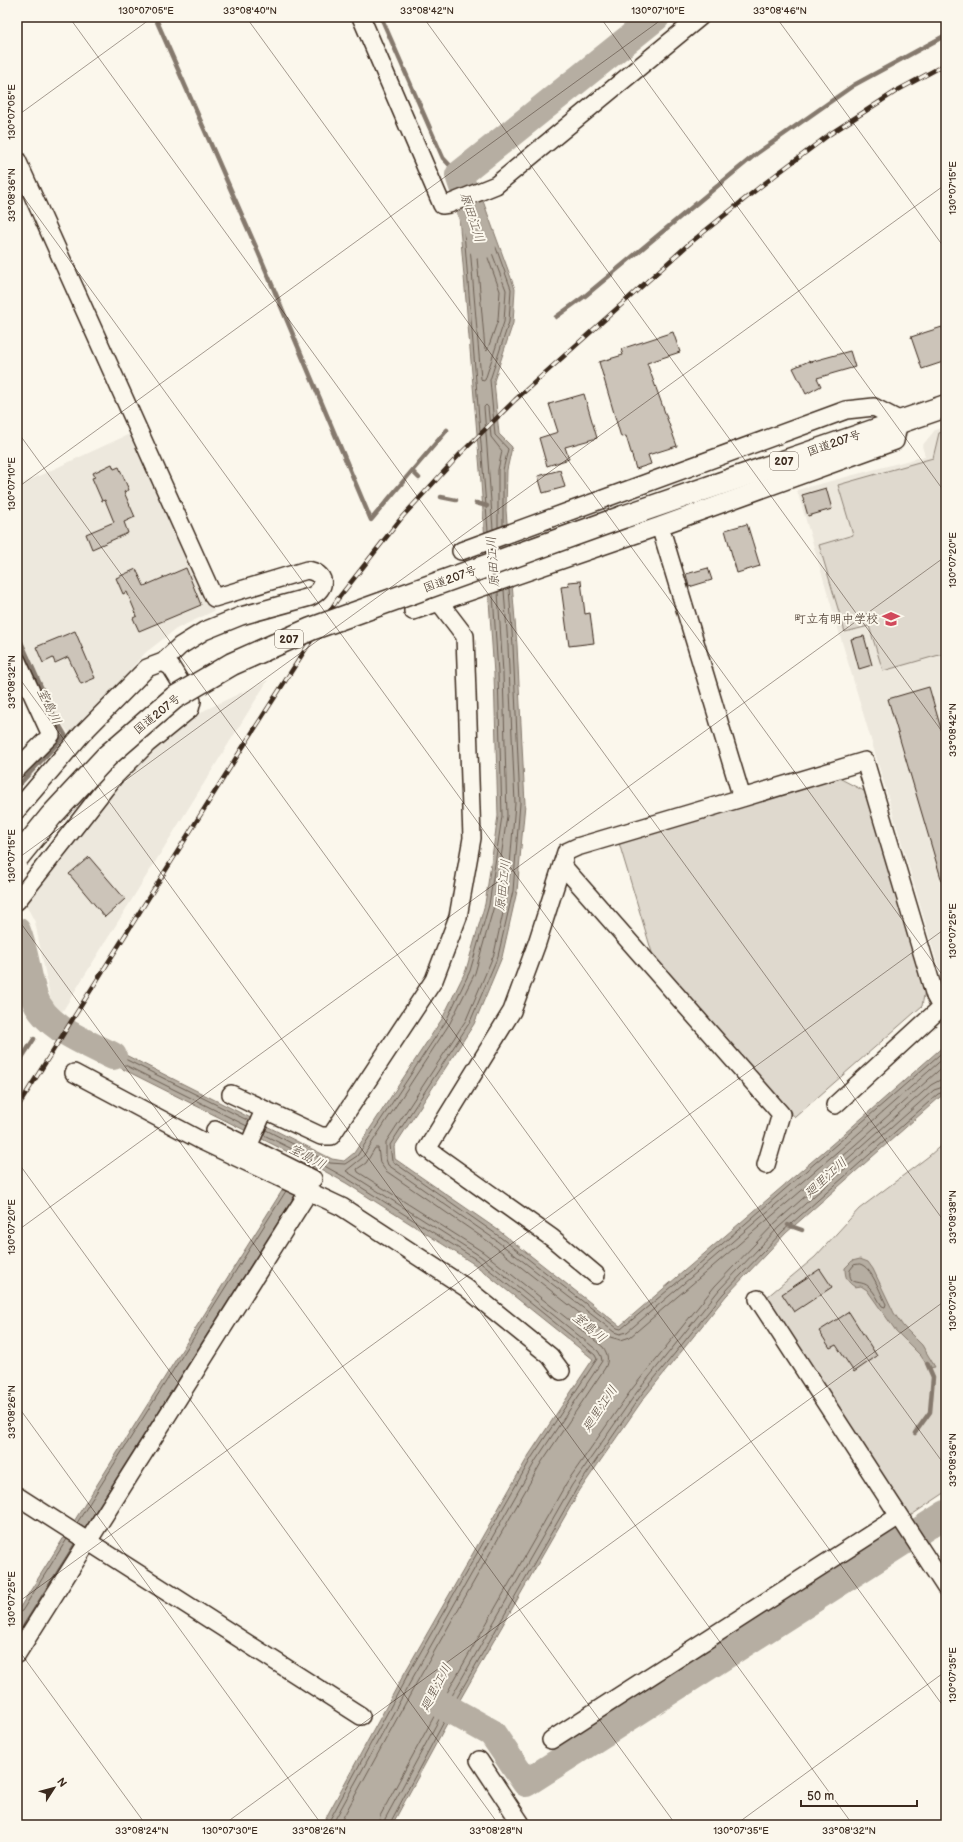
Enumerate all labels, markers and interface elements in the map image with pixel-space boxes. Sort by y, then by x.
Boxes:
text: 130°07'05"E [118,5,174,17]
text: 33°08'40"N [223,5,277,17]
text: 33°08'42"N [400,5,454,17]
text: 130°07'10"E [631,5,685,17]
text: 33°08'46"N [753,5,807,17]
text: 130°07'05"E [6,84,18,140]
text: 130°07'15"E [947,161,959,215]
text: 33°08'36"N [6,168,18,222]
water label: 原田江川 [456,190,488,245]
street label: 国道207号 [805,427,863,460]
road number: 207 [770,452,798,470]
text: 130°07'10"E [6,457,18,511]
text: 130°07'20"E [947,532,959,588]
water label: 原田江川 [483,535,503,588]
street label: 国道207号 [421,563,479,596]
school or university icon: 町立有明中学校 [881,609,901,629]
place label: 町立有明中学校 [794,612,878,627]
road number: 207 [275,630,303,648]
text: 33°08'32"N [6,655,18,709]
water label: 室島川 [33,685,65,727]
street label: 国道207号 [131,691,184,738]
text: 33°08'42"N [947,703,959,757]
text: 130°07'15"E [6,829,18,883]
water label: 原田江川 [492,858,514,912]
text: 130°07'25"E [947,903,959,959]
water label: 室島川 [287,1141,329,1173]
water label: 廻里江川 [801,1154,850,1201]
text: 33°08'38"N [947,1190,959,1244]
text: 130°07'20"E [6,1199,18,1255]
text: 130°07'30"E [947,1275,959,1331]
water label: 室島川 [569,1309,610,1346]
water label: 廻里江川 [579,1383,621,1435]
text: 33°08'26"N [6,1385,18,1439]
text: 33°08'36"N [947,1433,959,1487]
text: 130°07'25"E [6,1571,18,1627]
text: 130°07'35"E [947,1647,959,1703]
water label: 廻里江川 [417,1661,455,1714]
north arrow [34,1768,74,1808]
text: N [54,1775,69,1790]
scale bar [801,1782,917,1808]
text: 50 m [807,1789,834,1804]
text: 33°08'24"N [115,1825,169,1837]
text: 130°07'30"E [202,1825,258,1837]
text: 33°08'26"N [292,1825,346,1837]
text: 33°08'28"N [469,1825,523,1837]
text: 130°07'35"E [713,1825,769,1837]
text: 33°08'32"N [822,1825,876,1837]

